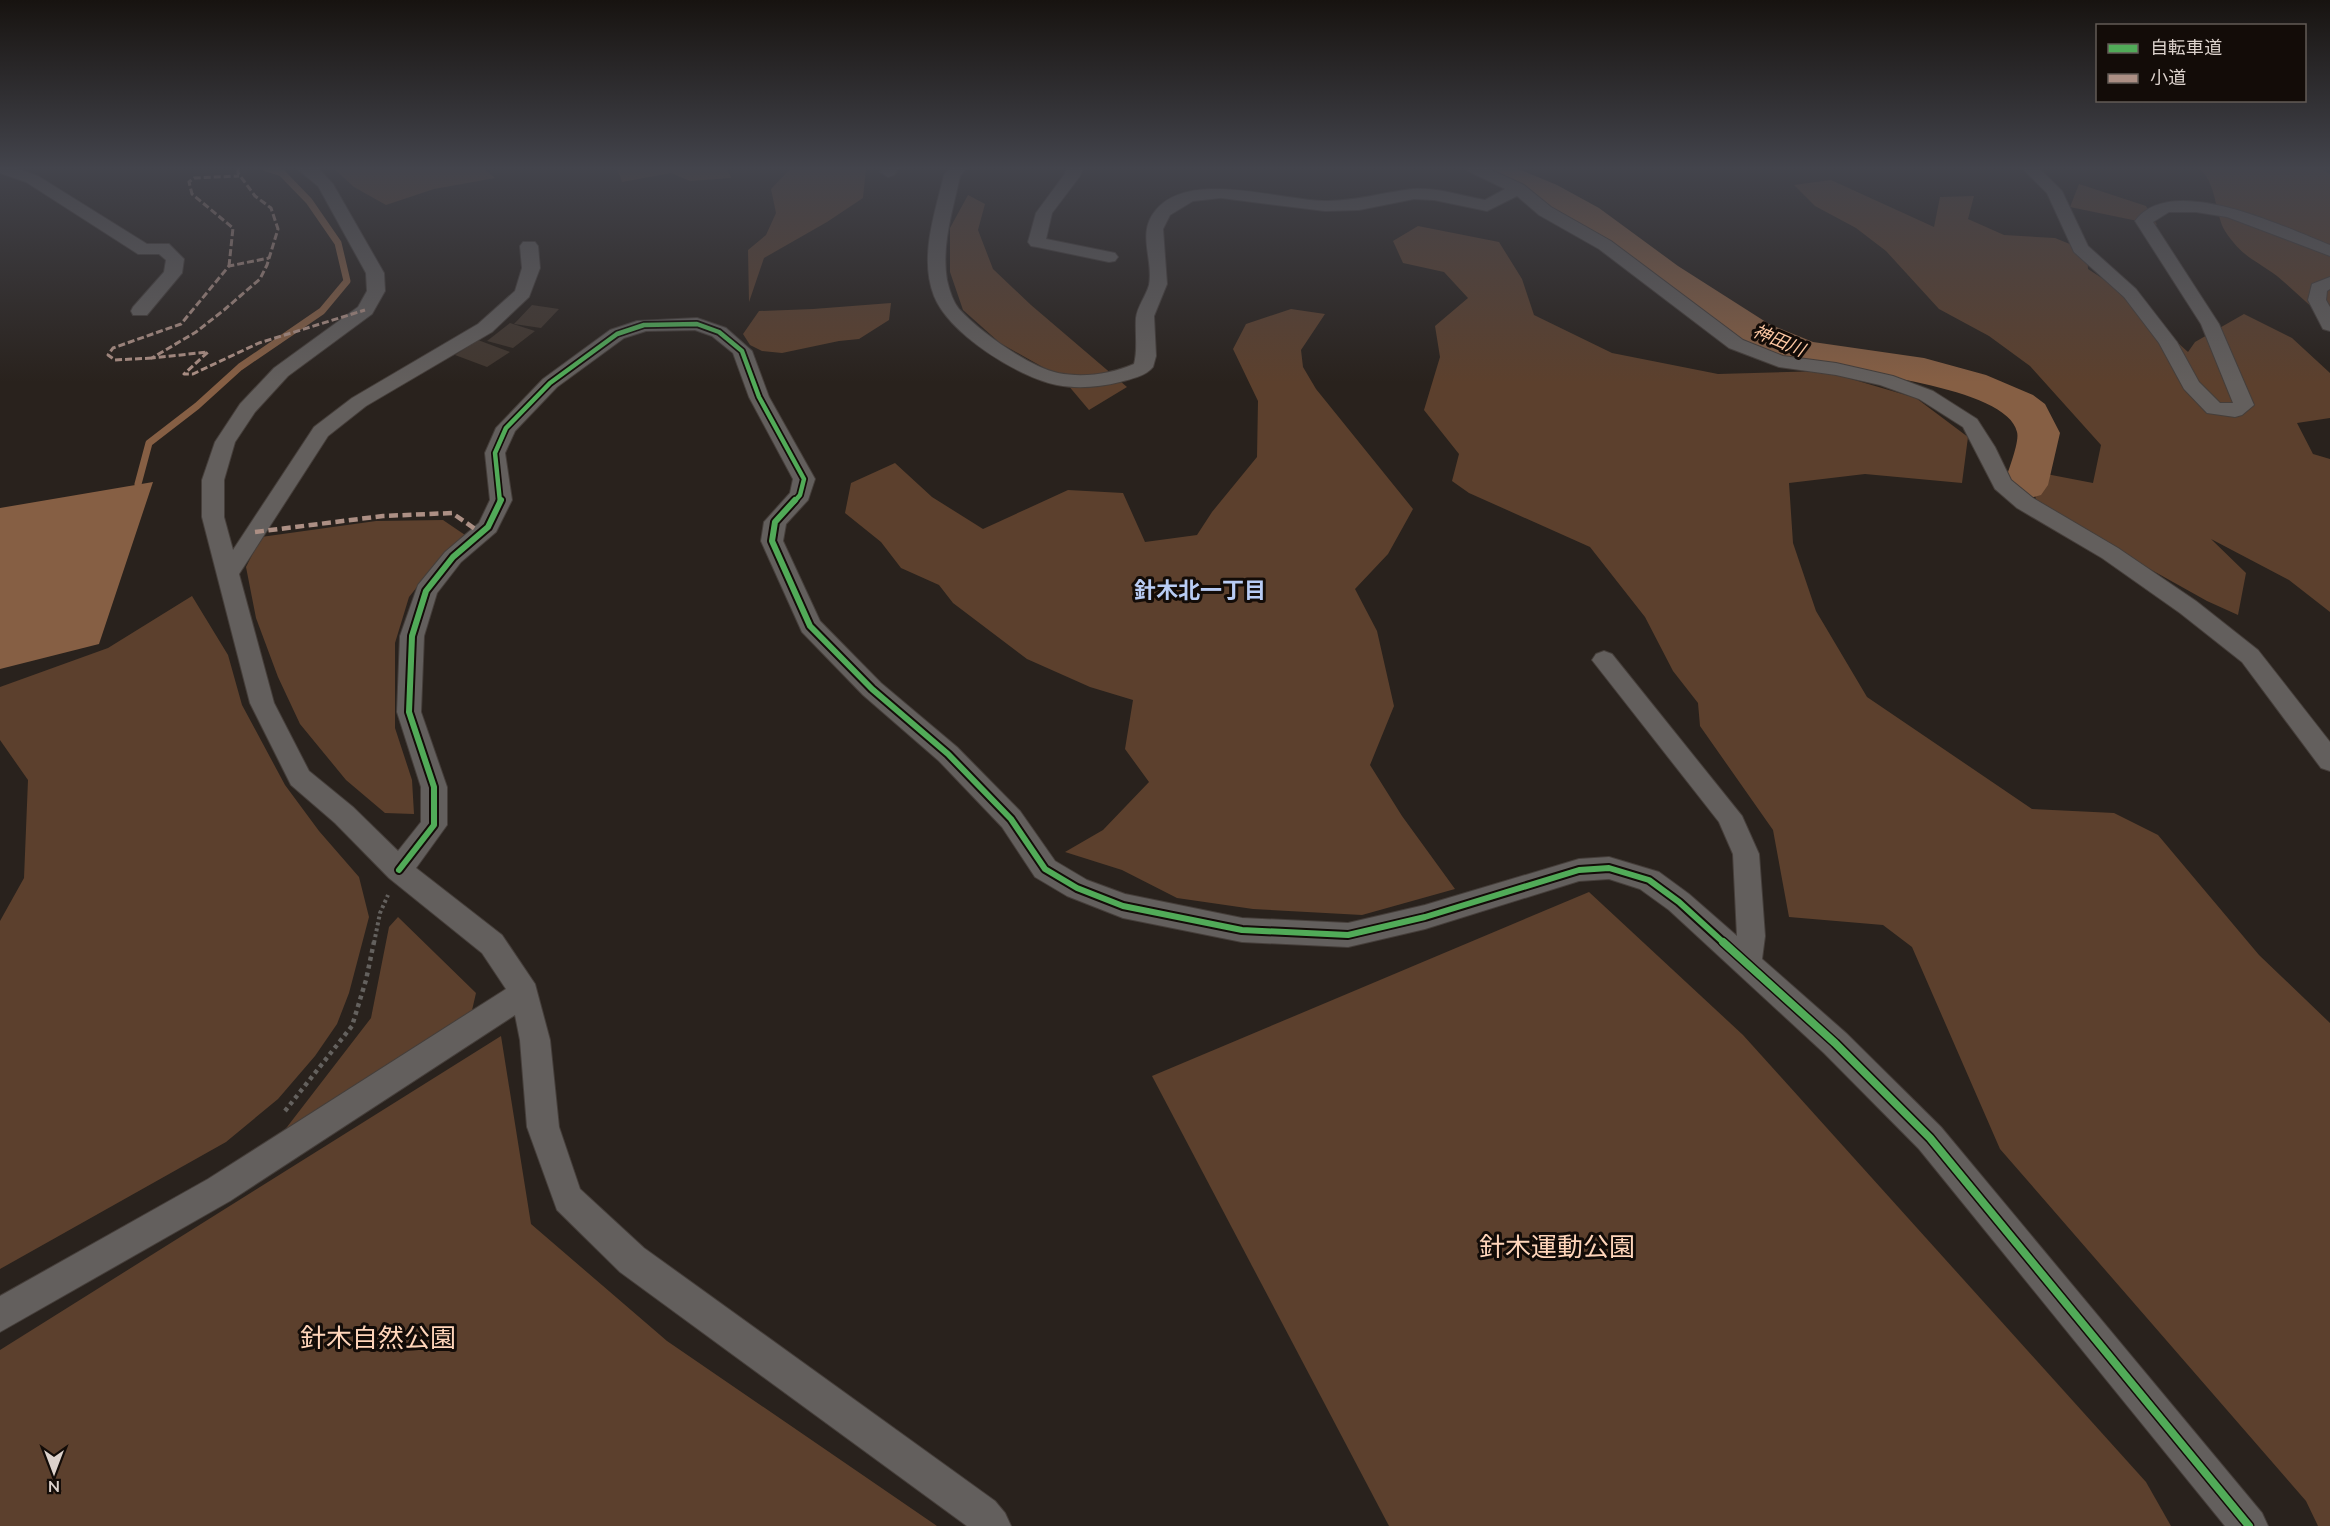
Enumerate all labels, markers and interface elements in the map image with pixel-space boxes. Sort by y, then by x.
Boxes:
legend [2096,24,2306,102]
text: 自転車道 [2150,36,2222,59]
text: 小道 [2150,66,2186,89]
water label: 神田川 [1750,319,1810,362]
district label: 針木北一丁目 [1134,576,1266,604]
park label: 針木運動公園 [1479,1230,1635,1263]
park label: 針木自然公園 [300,1321,456,1354]
north arrow [24,1442,84,1502]
text: N [48,1477,60,1497]

